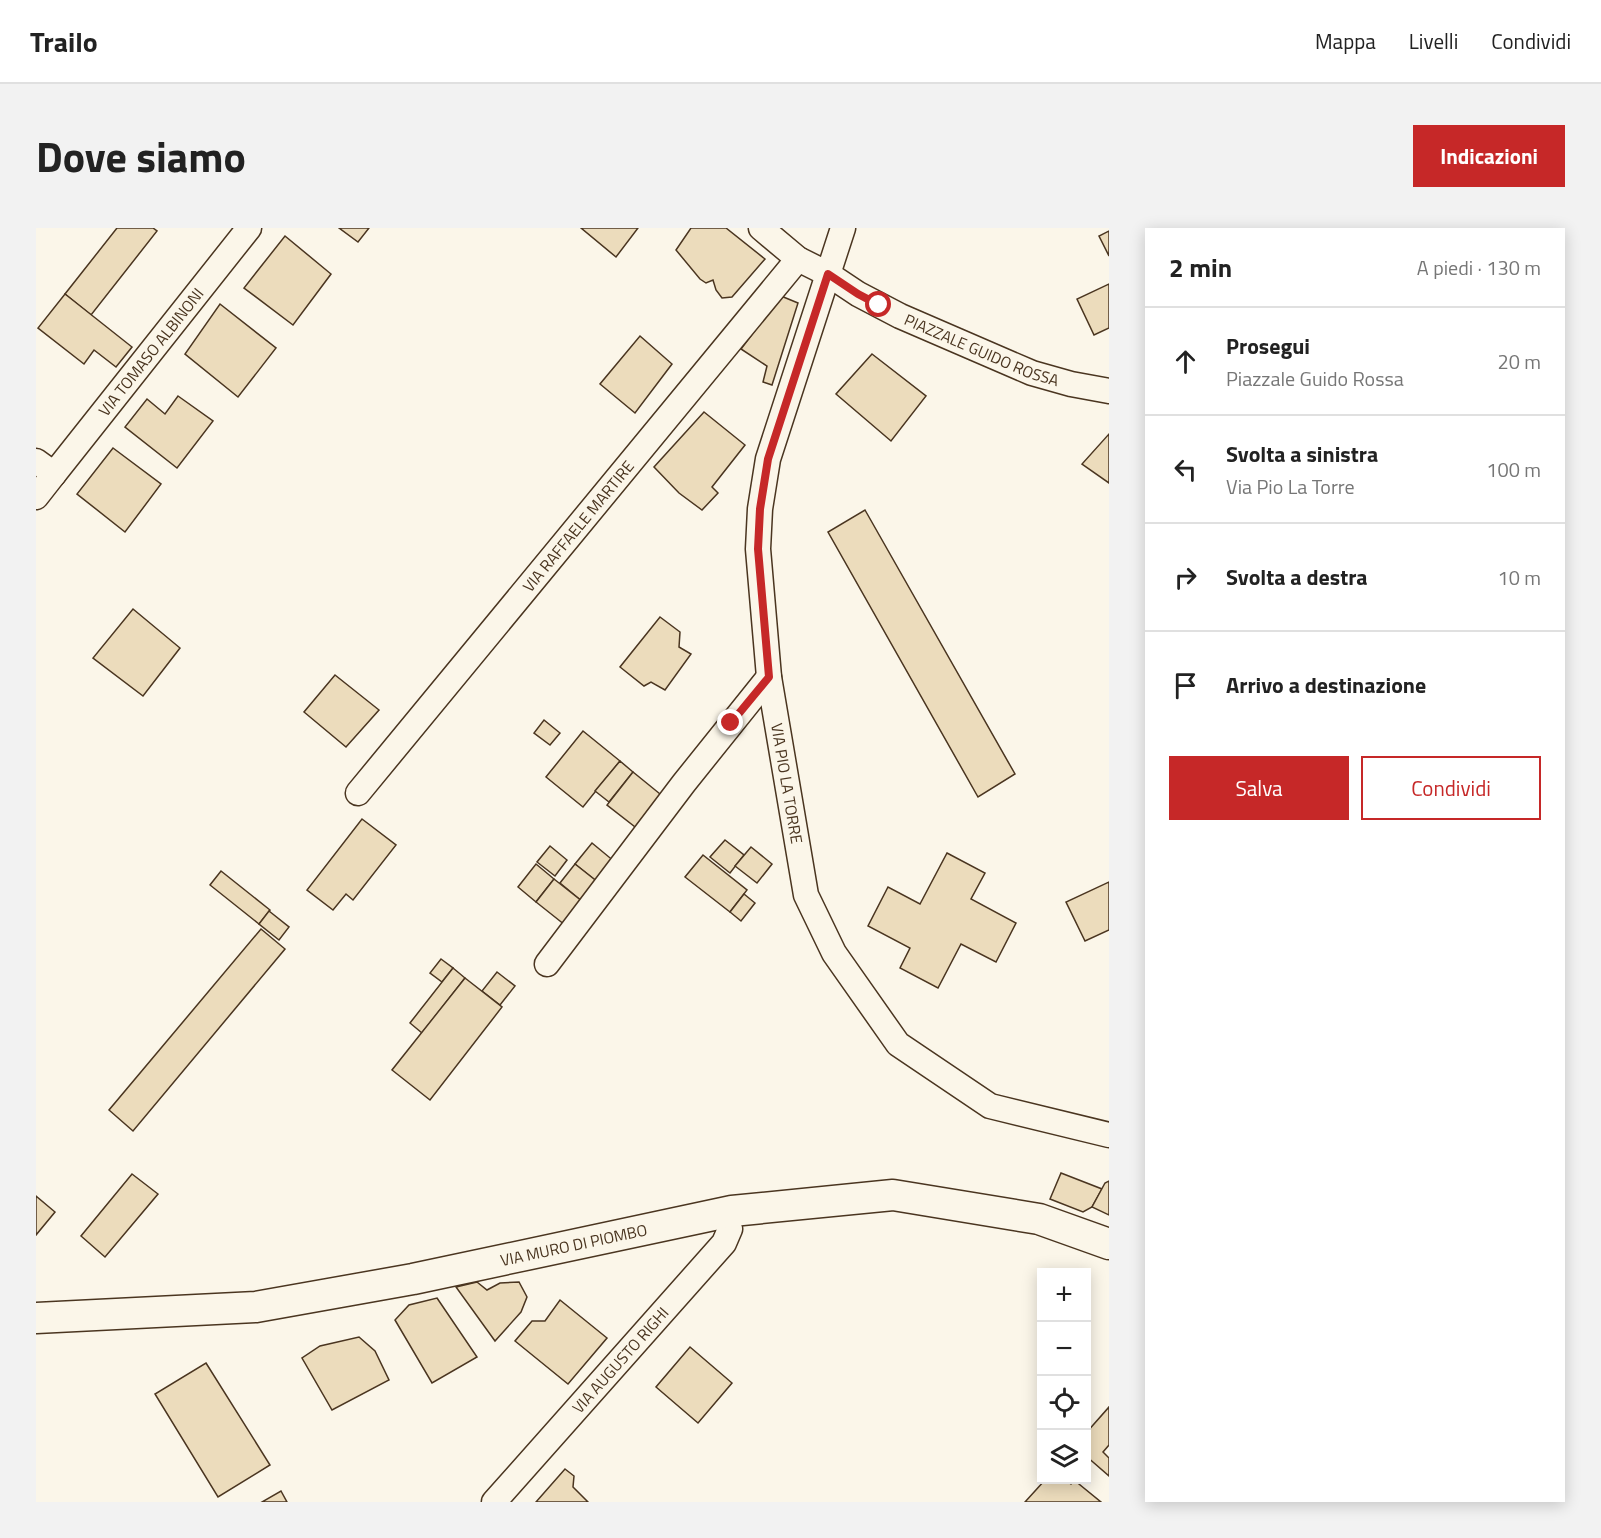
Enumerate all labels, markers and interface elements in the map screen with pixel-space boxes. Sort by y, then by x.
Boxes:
text: Trailo [30,20,98,63]
text: Mappa [1315,25,1376,57]
text: Livelli [1409,25,1458,57]
text: Condividi [1491,25,1571,57]
text: Dove siamo [36,124,246,188]
button: Indicazioni [1413,125,1565,187]
text: 2 min [1169,248,1232,287]
text: A piedi · 130 m [1417,252,1541,283]
street label: VIA TOMASO ALBINONI [92,283,209,421]
route start [865,291,891,317]
street label: PIAZZALE GUIDO ROSSA [901,307,1062,392]
text: Prosegui [1226,329,1310,363]
icon: ahead [1169,345,1202,378]
text: 20 m [1497,346,1541,377]
text: Piazzale Guido Rossa [1226,363,1404,394]
text: Svolta a sinistra [1226,437,1378,471]
icon: left [1169,453,1202,486]
text: 100 m [1486,454,1541,485]
street label: VIA RAFFAELE MARTIRE [517,455,640,597]
text: Via Pio La Torre [1226,471,1355,502]
text: Svolta a destra [1226,560,1368,594]
icon: right [1169,561,1202,594]
text: 10 m [1497,562,1541,593]
text: Arrivo a destinazione [1226,668,1426,702]
icon: arrive [1169,669,1202,702]
route end [717,709,743,735]
street label: VIA PIO LA TORRE [765,721,809,846]
button: Salva [1169,756,1349,820]
button: Condividi [1361,756,1541,820]
street label: VIA MURO DI PIOMBO [498,1217,649,1272]
map controls [1037,1268,1091,1484]
button: + [1037,1268,1091,1322]
street label: VIA AUGUSTO RIGHI [566,1301,674,1419]
button: − [1037,1322,1091,1376]
button: locate [1037,1376,1091,1430]
button: layers [1037,1430,1091,1484]

